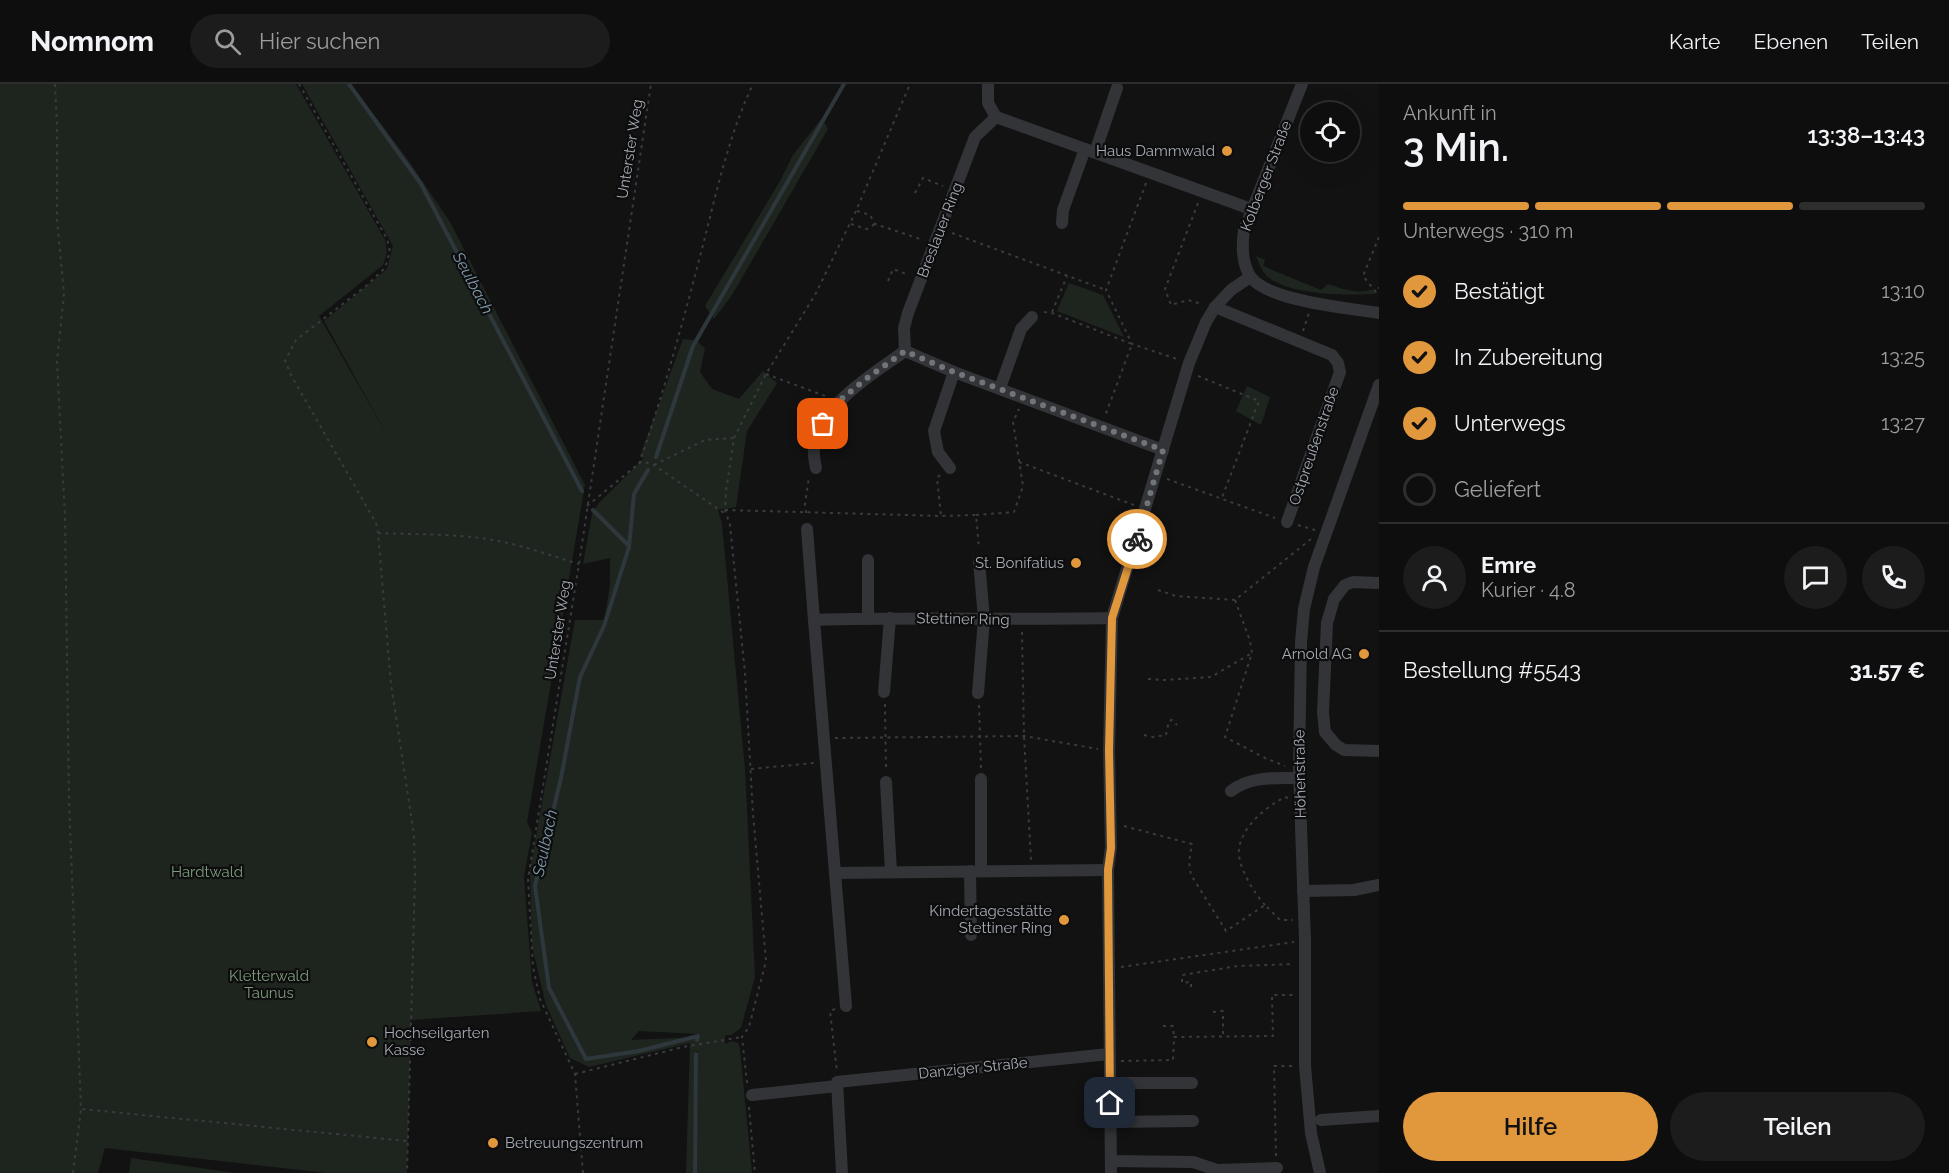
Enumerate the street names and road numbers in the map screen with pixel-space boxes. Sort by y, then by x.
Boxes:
street label: Unterster Weg [613,98,647,200]
street label: Kolberger Straße [1237,118,1295,234]
street label: Breslauer Ring [914,180,966,280]
street label: Ostpreußenstraße [1285,384,1343,508]
street label: Unterster Weg [541,579,575,681]
street label: Stettiner Ring [916,609,1010,629]
street label: Höhenstraße [1290,729,1310,819]
street label: Danziger Straße [918,1053,1029,1083]

